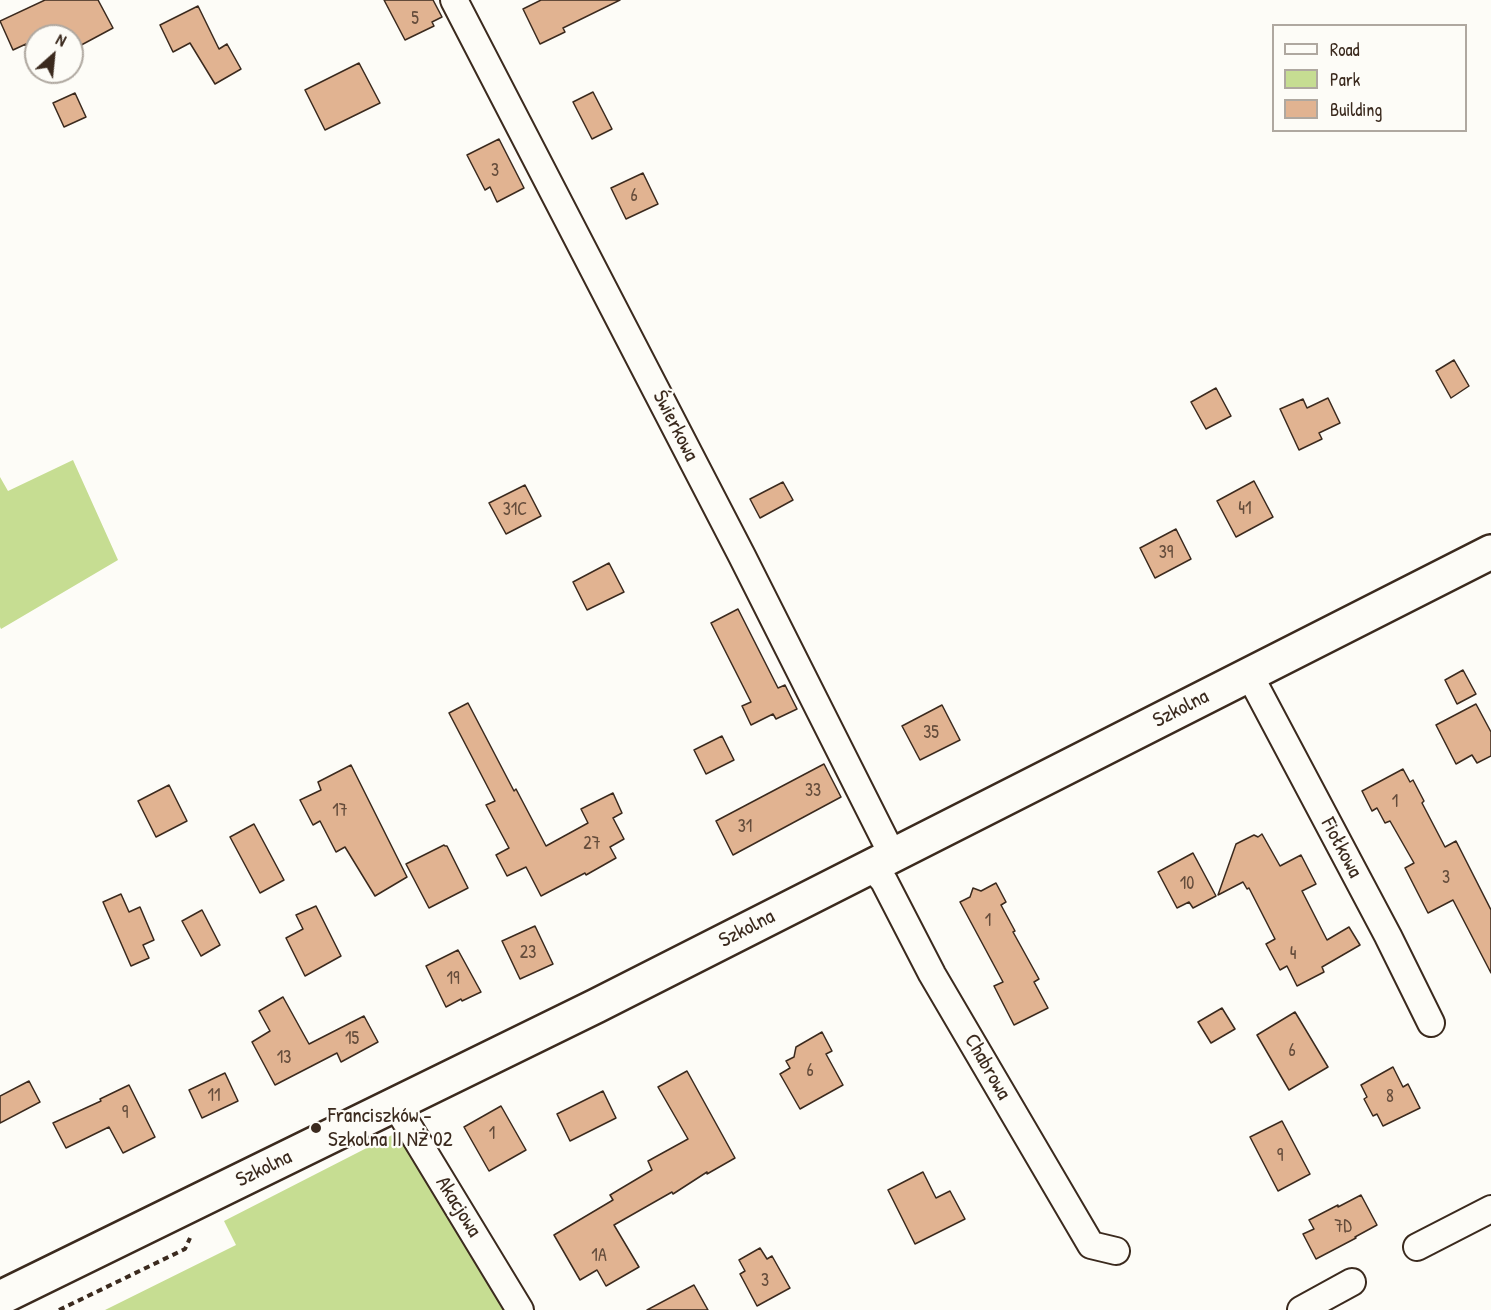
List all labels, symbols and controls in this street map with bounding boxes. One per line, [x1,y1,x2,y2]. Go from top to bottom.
house number: 5 [411,8,419,30]
north arrow [24,24,84,84]
legend [1272,24,1467,132]
text: N [52,28,70,51]
text: Road [1330,37,1360,62]
text: Park [1330,67,1360,92]
text: Building [1330,97,1382,122]
house number: 3 [491,160,499,182]
house number: 6 [630,185,638,207]
street label: Świerkowa [647,387,703,465]
house number: 41 [1238,498,1252,520]
house number: 31C [503,499,527,521]
house number: 39 [1159,542,1173,564]
street label: Szkolna [1149,684,1213,734]
house number: 35 [923,722,939,744]
house number: 33 [805,780,821,802]
house number: 1 [1392,791,1398,813]
house number: 17 [332,800,348,822]
street label: Fiołkowa [1315,814,1367,882]
house number: 31 [738,816,752,838]
house number: 27 [583,833,601,855]
house number: 3 [1442,867,1450,889]
house number: 10 [1180,873,1194,895]
street label: Szkolna [715,904,779,954]
house number: 1 [985,910,991,932]
house number: 23 [520,942,536,964]
house number: 4 [1290,943,1296,965]
house number: 19 [446,968,460,990]
house number: 15 [345,1028,359,1050]
street label: Chabrowa [958,1030,1016,1104]
house number: 6 [1288,1040,1296,1062]
house number: 13 [277,1047,291,1069]
house number: 6 [806,1060,814,1082]
house number: 11 [207,1085,221,1107]
house number: 8 [1386,1086,1394,1108]
house number: 9 [122,1102,128,1124]
place label: Franciszków - Szkolna II NŻ 02 [328,1103,453,1153]
marker: Franciszków - Szkolna II NŻ 02 [309,1121,323,1135]
house number: 1 [489,1123,495,1145]
street label: Szkolna [232,1145,296,1193]
house number: 9 [1277,1145,1283,1167]
street label: Akacjowa [430,1172,486,1242]
house number: 7D [1334,1216,1352,1238]
house number: 1A [591,1245,607,1267]
house number: 3 [761,1270,769,1292]

